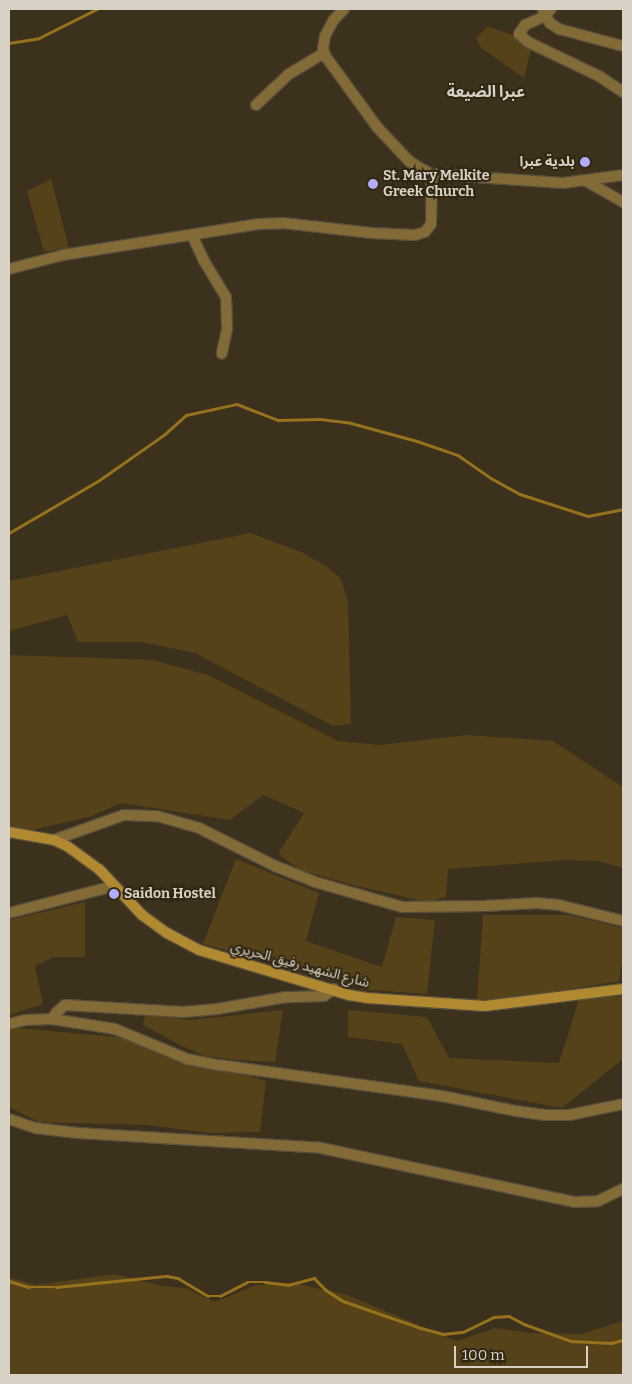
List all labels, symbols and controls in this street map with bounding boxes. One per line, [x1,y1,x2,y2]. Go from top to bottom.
district label: عبرا الضيعة [447,82,525,102]
place label: بلدية عبرا [519,154,575,170]
marker: بلدية عبرا [579,156,591,168]
place label: St. Mary Melkite Greek Church [383,168,489,200]
marker: St. Mary Melkite Greek Church [367,178,379,190]
place label: Saidon Hostel [124,886,216,902]
marker: Saidon Hostel [108,888,120,900]
street label: شارع الشهيد رفيق الحريري [229,938,371,992]
scale bar [457,1336,591,1368]
text: 100 m [462,1346,505,1364]

